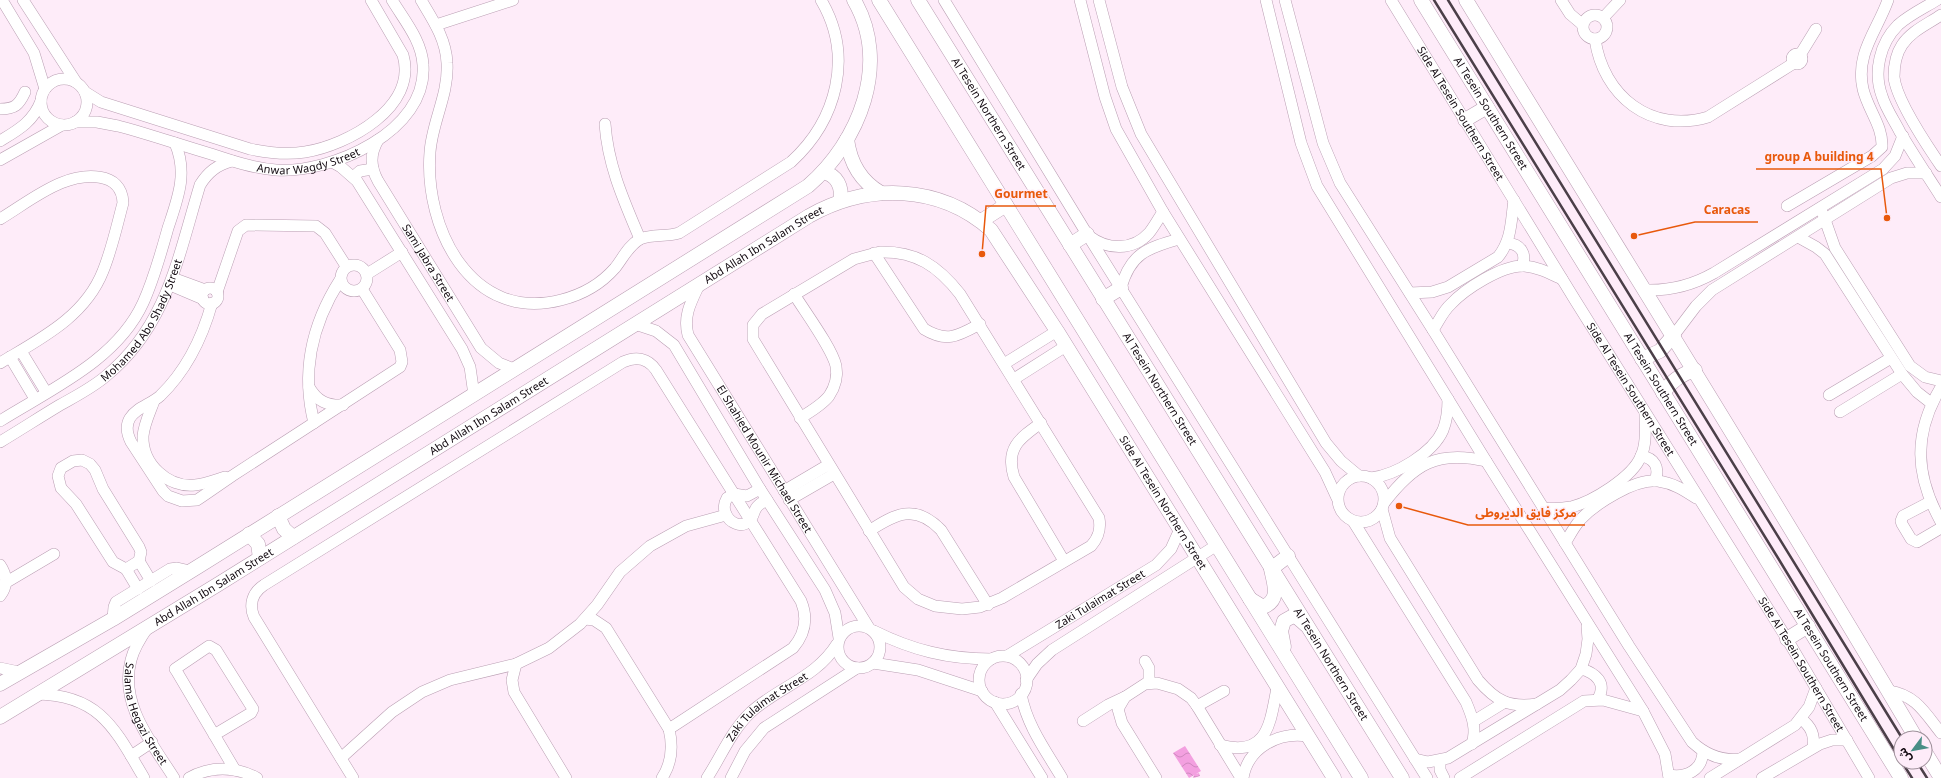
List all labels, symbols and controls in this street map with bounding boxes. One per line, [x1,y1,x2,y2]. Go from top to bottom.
street label: Side Al Tesein Southern Street [1414,44,1506,182]
street label: Al Tesein Northern Street [949,54,1030,173]
street label: Al Tesein Southern Street [1451,55,1531,171]
street label: Anwar Wagdy Street [256,144,362,177]
callout: group A building 4 [1756,145,1881,169]
text: group A building 4 [1764,148,1874,165]
callout: Gourmet [986,182,1056,206]
text: Gourmet [994,185,1048,202]
callout: Caracas [1695,198,1758,222]
text: Caracas [1704,201,1750,218]
street label: Abd Allah Ibn Salam Street [701,202,825,287]
street label: Sami Jabra Street [399,221,458,304]
street label: Mohamed Abo Shady Street [97,257,185,385]
street label: Side Al Tesein Southern Street [1584,320,1676,458]
street label: Al Tesein Northern Street [1120,329,1201,448]
street label: Al Tesein Southern Street [1621,331,1701,447]
street label: Abd Allah Ibn Salam Street [426,373,551,458]
street label: El Shahied Mounir Michael Street [714,382,816,535]
street label: Side Al Tesein Northern Street [1117,432,1211,572]
callout: مركز فايق الديروطى [1468,501,1585,525]
text: مركز فايق الديروطى [1475,504,1577,521]
street label: Abd Allah Ibn Salam Street [151,544,276,629]
street label: Zaki Tulaimat Street [1052,566,1147,632]
street label: Side Al Tesein Southern Street [1756,594,1846,734]
street label: Al Tesein Northern Street [1291,605,1372,723]
street label: Al Tesein Southern Street [1792,605,1870,723]
street label: Salama Hegazi Street [121,662,171,768]
street label: Zaki Tulaimat Street [722,668,810,744]
north arrow [1893,730,1933,770]
text: ش [1894,745,1914,766]

